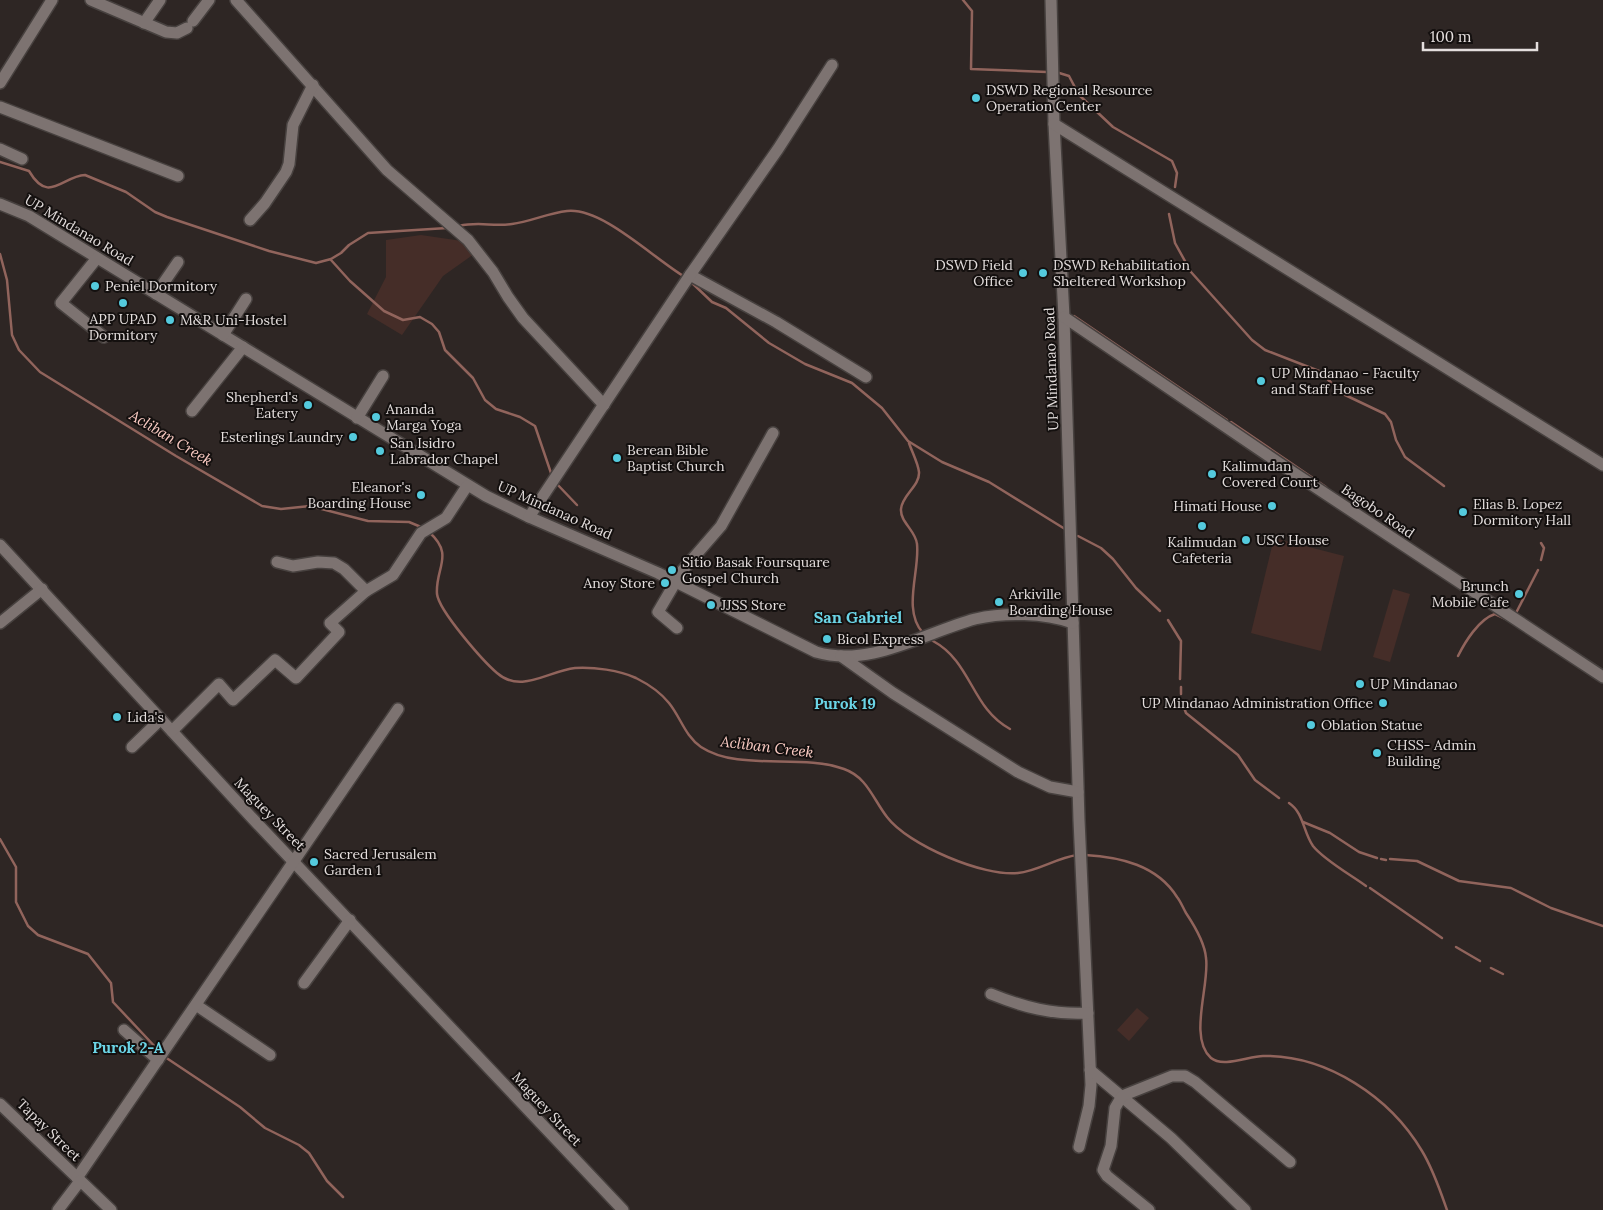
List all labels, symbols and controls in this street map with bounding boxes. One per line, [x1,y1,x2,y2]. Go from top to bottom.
scale bar [1423,20,1537,52]
text: 100 m [1430,27,1471,46]
place label: DSWD Regional Resource Operation Center [986,81,1153,115]
marker: DSWD Regional Resource Operation Center [970,92,982,104]
street label: UP Mindanao Road [21,190,137,270]
place label: DSWD Field Office [935,256,1013,290]
place label: DSWD Rehabilitation Sheltered Workshop [1053,256,1190,290]
marker: DSWD Field Office [1017,267,1029,279]
marker: DSWD Rehabilitation Sheltered Workshop [1037,267,1049,279]
place label: Peniel Dormitory [105,277,218,295]
marker: Peniel Dormitory [89,280,101,292]
marker: APP UPAD Dormitory [117,297,129,309]
street label: UP Mindanao Road [1040,307,1062,431]
place label: APP UPAD Dormitory [88,310,158,344]
place label: M&R Uni-Hostel [180,311,287,329]
marker: M&R Uni-Hostel [164,314,176,326]
place label: UP Mindanao - Faculty and Staff House [1271,364,1420,398]
marker: UP Mindanao - Faculty and Staff House [1255,375,1267,387]
place label: Shepherd's Eatery [226,388,299,422]
marker: Shepherd's Eatery [302,399,314,411]
place label: Ananda Marga Yoga [385,400,462,434]
water label: Acliban Creek [125,405,216,470]
marker: Ananda Marga Yoga [370,411,382,423]
place label: Esterlings Laundry [220,428,344,446]
marker: Esterlings Laundry [347,431,359,443]
place label: San Isidro Labrador Chapel [390,434,499,468]
place label: Berean Bible Baptist Church [627,441,725,475]
marker: San Isidro Labrador Chapel [374,445,386,457]
marker: Berean Bible Baptist Church [611,452,623,464]
place label: Kalimudan Covered Court [1222,457,1319,491]
marker: Kalimudan Covered Court [1206,468,1218,480]
street label: UP Mindanao Road [495,477,615,543]
place label: Eleanor's Boarding House [307,478,411,512]
street label: Bagobo Road [1338,480,1418,542]
marker: Eleanor's Boarding House [415,489,427,501]
place label: Elias B. Lopez Dormitory Hall [1473,495,1571,529]
place label: Himati House [1173,497,1262,515]
marker: Himati House [1266,500,1278,512]
marker: Elias B. Lopez Dormitory Hall [1457,506,1469,518]
marker: Kalimudan Cafeteria [1196,520,1208,532]
place label: USC House [1256,531,1330,549]
place label: Kalimudan Cafeteria [1167,533,1237,567]
marker: USC House [1240,534,1252,546]
place label: Sitio Basak Foursquare Gospel Church [682,553,830,587]
marker: Sitio Basak Foursquare Gospel Church [666,564,678,576]
place label: Anoy Store [583,574,655,592]
marker: Anoy Store [659,577,671,589]
place label: Brunch Mobile Cafe [1432,577,1509,611]
place label: Arkiville Boarding House [1008,585,1113,619]
marker: Brunch Mobile Cafe [1513,588,1525,600]
place label: JJSS Store [720,596,786,614]
marker: Arkiville Boarding House [993,596,1005,608]
marker: JJSS Store [705,599,717,611]
district label: San Gabriel [814,607,902,627]
place label: Bicol Express [837,630,924,648]
marker: Bicol Express [821,633,833,645]
place label: UP Mindanao [1370,675,1458,693]
marker: UP Mindanao [1354,678,1366,690]
district label: Purok 19 [814,694,876,713]
place label: UP Mindanao Administration Office [1141,694,1373,712]
marker: UP Mindanao Administration Office [1377,697,1389,709]
place label: Lida's [127,708,164,726]
marker: Lida's [111,711,123,723]
place label: Oblation Statue [1321,716,1423,734]
marker: Oblation Statue [1305,719,1317,731]
water label: Acliban Creek [718,731,815,762]
place label: CHSS- Admin Building [1387,736,1477,770]
marker: CHSS- Admin Building [1371,747,1383,759]
street label: Maguey Street [231,774,310,855]
place label: Sacred Jerusalem Garden 1 [324,845,437,879]
marker: Sacred Jerusalem Garden 1 [308,856,320,868]
district label: Purok 2-A [92,1038,164,1057]
street label: Maguey Street [508,1068,586,1150]
street label: Tapay Street [13,1095,85,1165]

